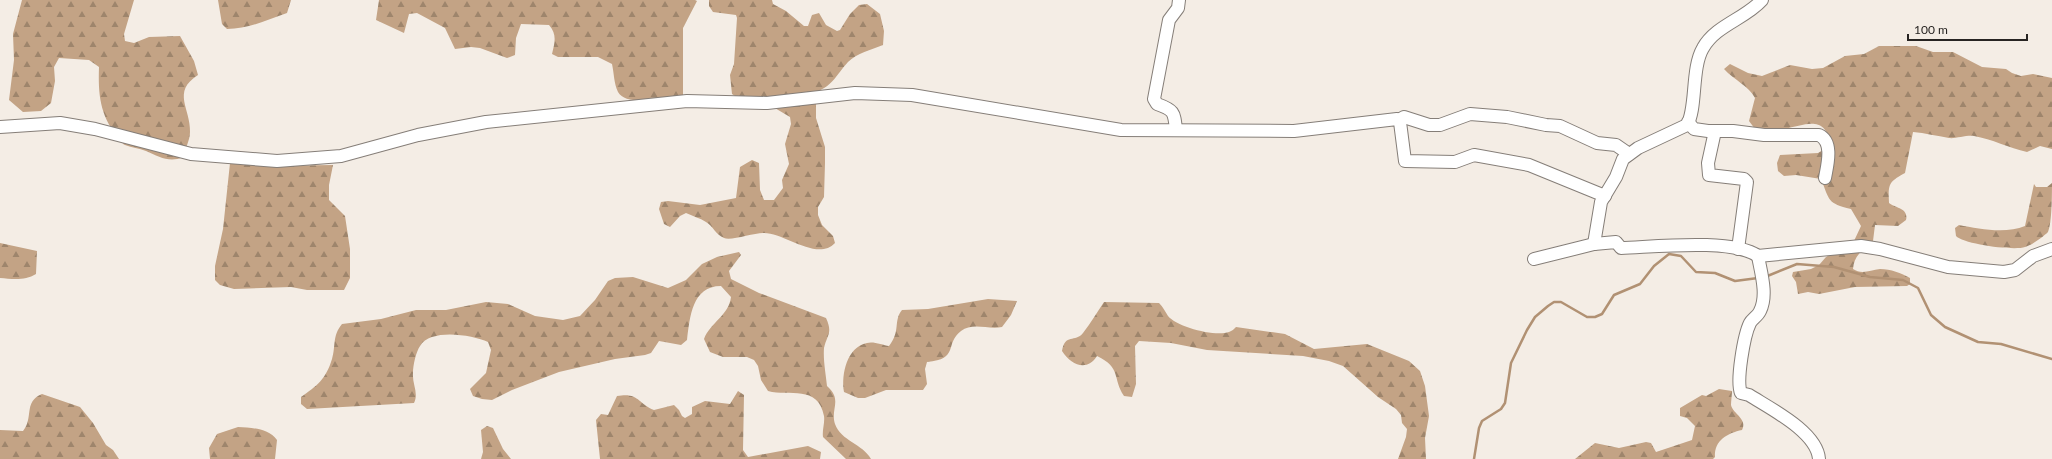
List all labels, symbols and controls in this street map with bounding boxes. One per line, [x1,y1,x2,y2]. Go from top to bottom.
scale bar [1908,16,2027,42]
text: 100 m [1914,22,1948,37]

